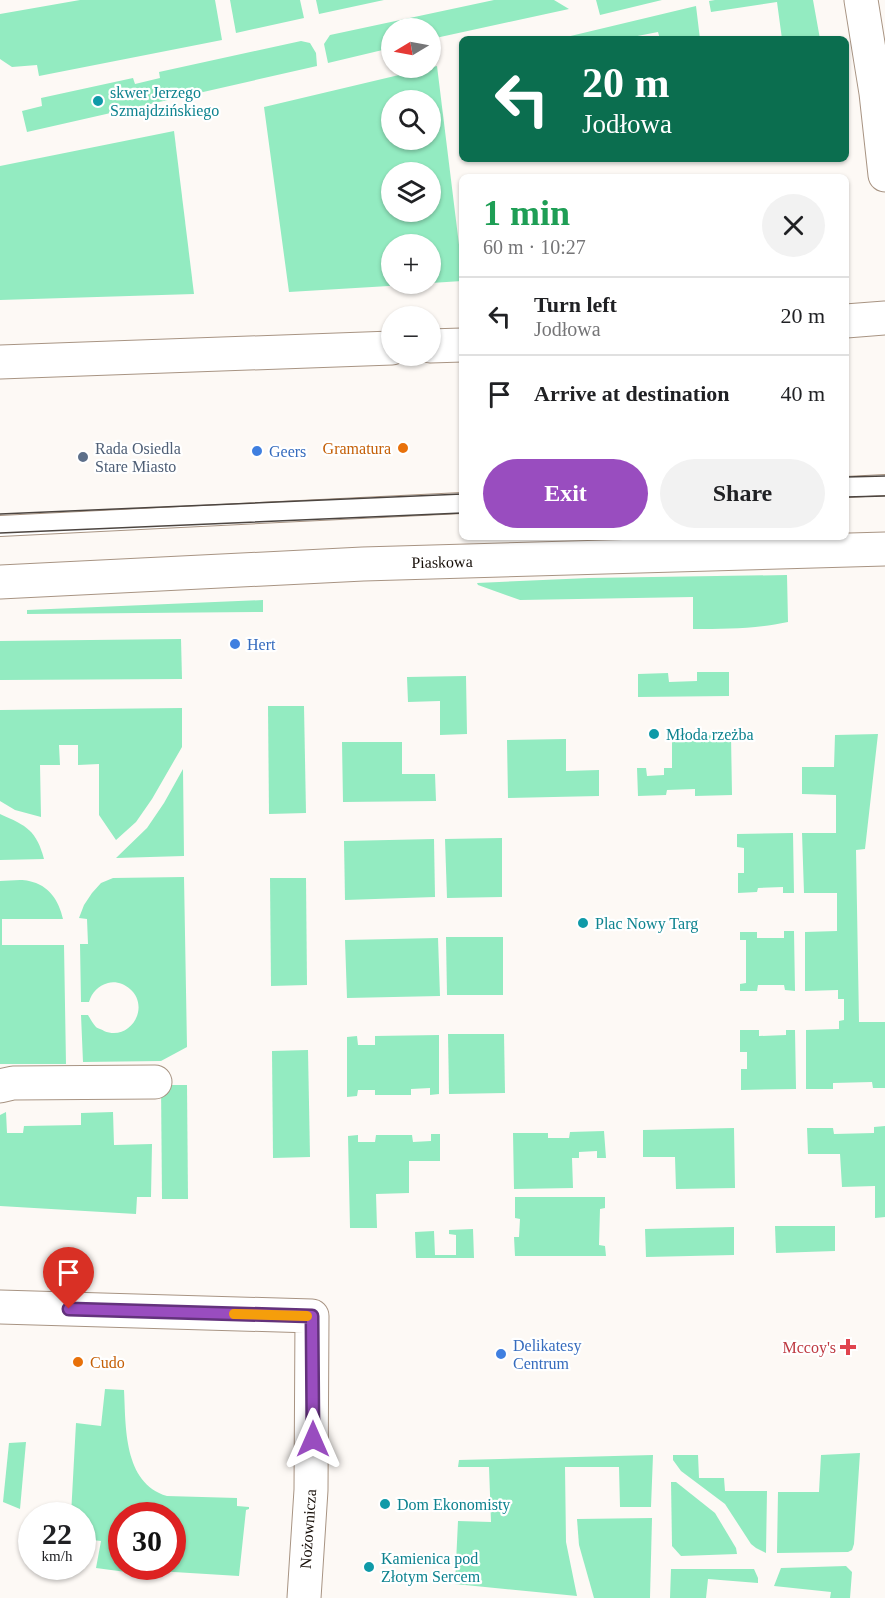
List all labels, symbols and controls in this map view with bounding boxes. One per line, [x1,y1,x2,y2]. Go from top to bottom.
north arrow [381,18,441,78]
map controls [381,18,441,366]
icon: left [483,60,561,138]
text: 20 m [582,60,670,106]
place label: skwer Jerzego Szmajdzińskiego [110,84,219,120]
button: search [381,90,441,150]
marker: skwer Jerzego Szmajdzińskiego [91,94,105,108]
text: Jodłowa [582,109,672,139]
button: layers [381,162,441,222]
text: 1 min [483,193,570,233]
button: close [762,194,825,257]
button: + [381,234,441,294]
text: 60 m · 10:27 [483,236,586,258]
text: Turn left [534,292,617,317]
icon: left [483,300,516,333]
text: 20 m [780,303,825,328]
button: − [381,306,441,366]
text: Jodłowa [534,318,601,340]
icon: arrive [483,378,516,411]
text: Arrive at destination [534,381,730,406]
text: 40 m [780,381,825,406]
place label: Rada Osiedla Stare Miasto [95,440,181,475]
place label: Gramatura [323,440,391,457]
marker: Gramatura [396,441,410,455]
place label: Geers [269,443,306,460]
marker: Geers [250,444,264,458]
marker: Rada Osiedla Stare Miasto [76,450,90,464]
button: Exit [483,459,648,528]
button: Share [660,459,825,528]
street label: Piaskowa [411,553,473,571]
place label: Hert [247,636,276,653]
marker: Hert [228,637,242,651]
place label: Młoda rzeżba [666,726,754,743]
marker: Młoda rzeżba [647,727,661,741]
place label: Plac Nowy Targ [595,915,698,933]
marker: Plac Nowy Targ [576,916,590,930]
pin [43,1247,94,1309]
icon: arrive [52,1256,85,1289]
place label: Delikatesy Centrum [513,1337,581,1372]
place label: Mccoy's [782,1339,836,1357]
marker: Mccoy's [841,1340,855,1354]
marker: Delikatesy Centrum [494,1347,508,1361]
place label: Cudo [90,1354,125,1371]
marker: Cudo [71,1355,85,1369]
position arrow [281,1407,345,1471]
street label: Nożownicza [297,1489,319,1569]
place label: Dom Ekonomisty [397,1496,510,1514]
marker: Dom Ekonomisty [378,1497,392,1511]
speed limit sign: 30 [108,1502,186,1580]
text: 22 [42,1517,72,1550]
text: km/h [42,1548,72,1564]
place label: Kamienica pod Złotym Sercem [381,1550,481,1586]
marker: Kamienica pod Złotym Sercem [362,1560,376,1574]

